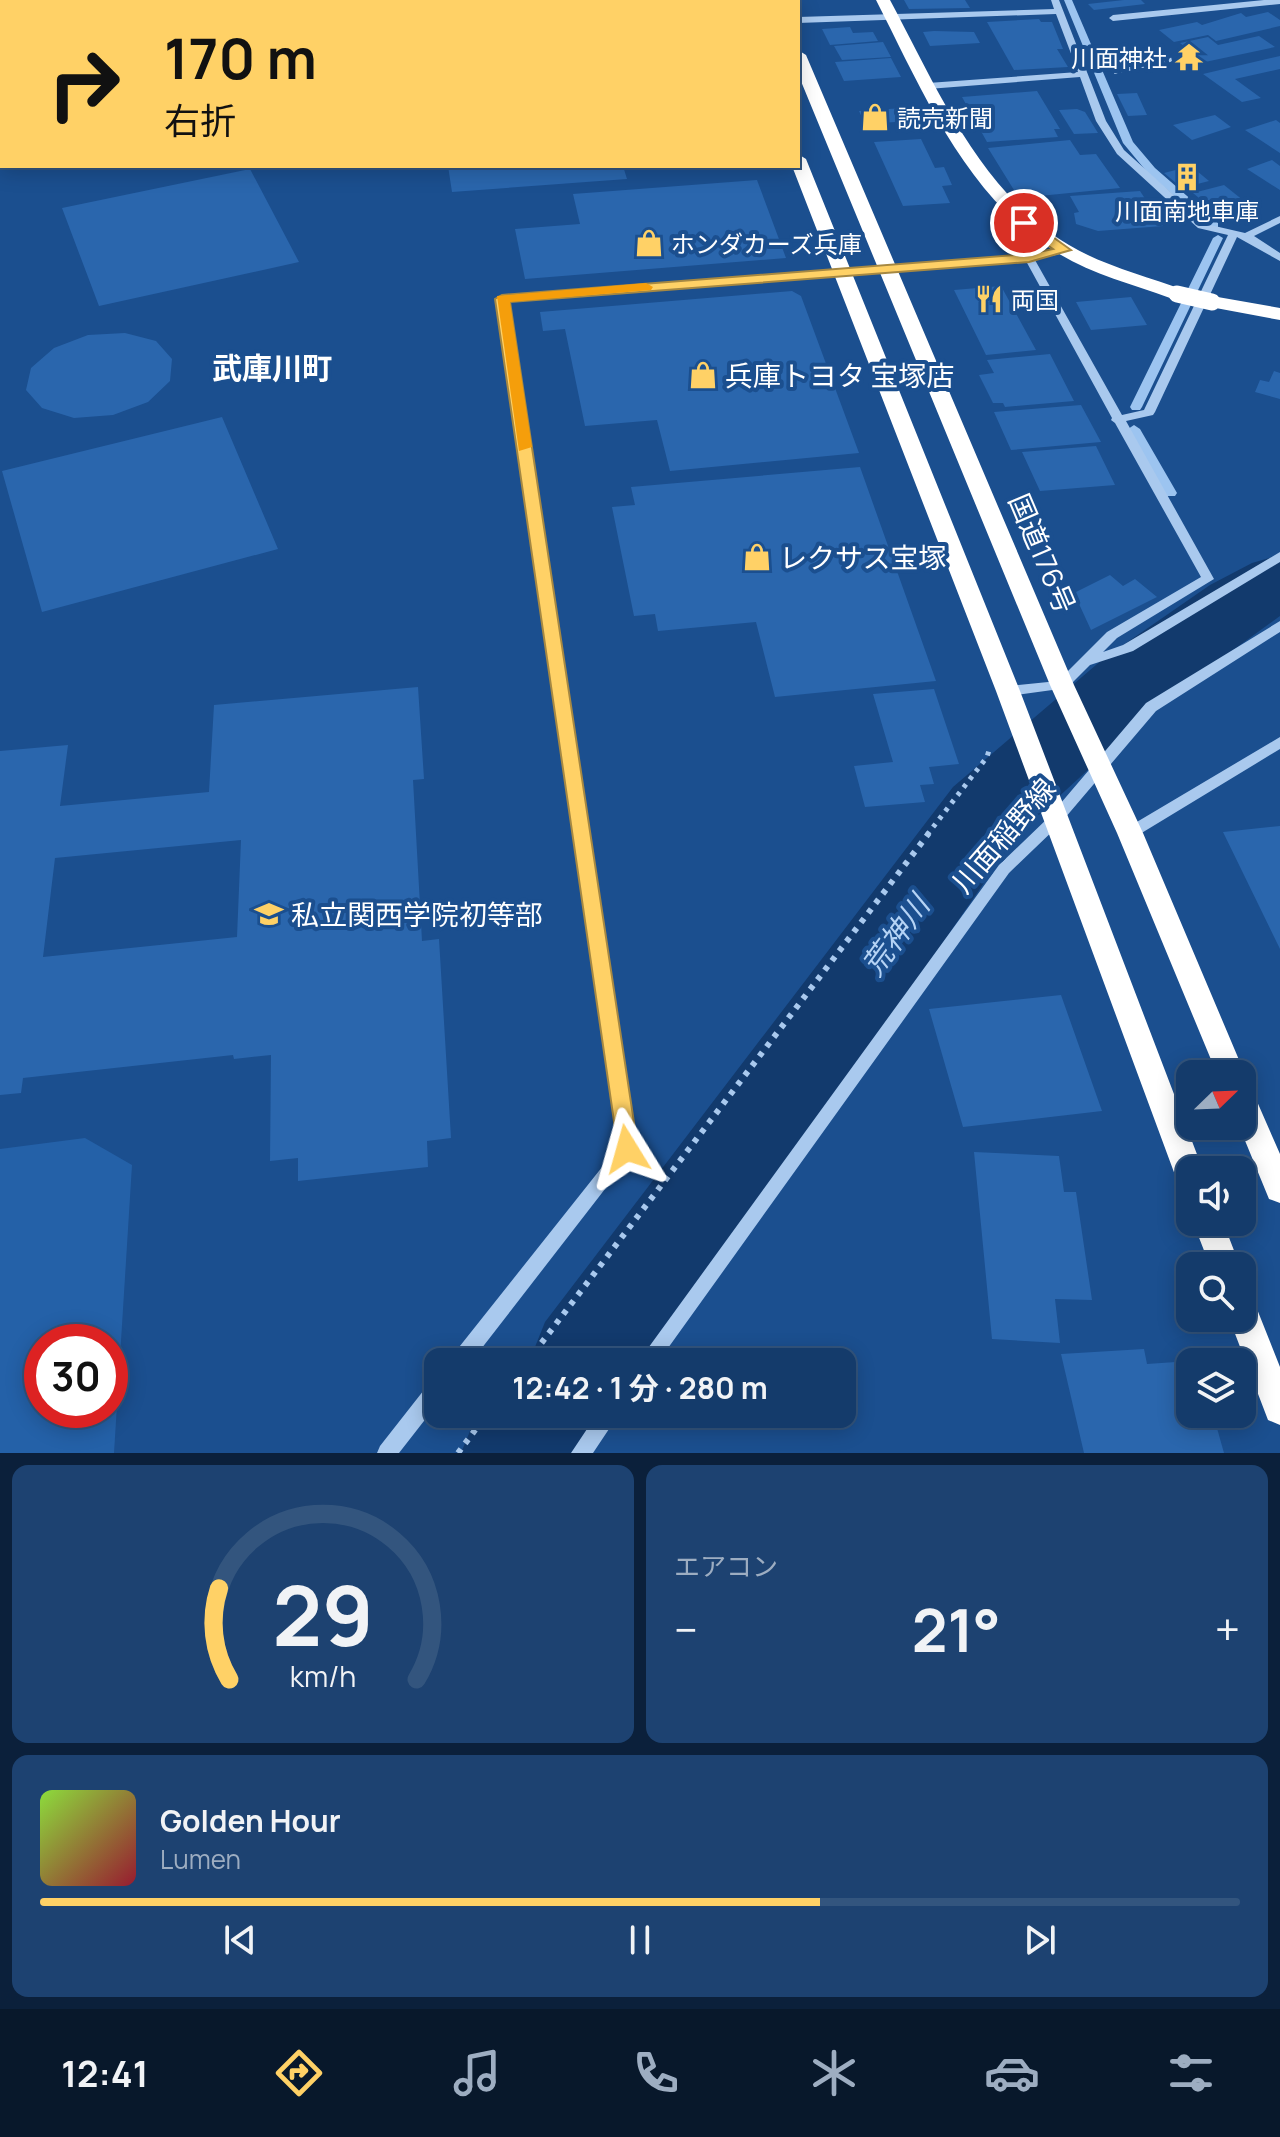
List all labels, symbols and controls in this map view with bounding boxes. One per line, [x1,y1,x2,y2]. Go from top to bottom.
text: 170 m [164,19,317,96]
icon: right [32,32,136,136]
place label: 川面神社 [1071,41,1167,74]
temple icon: 川面神社 [1174,42,1204,72]
text: 右折 [164,96,236,145]
place label: 読売新聞 [897,101,993,134]
shop icon: 読売新聞 [860,102,890,132]
building icon: 川面南地車庫 [1172,162,1202,192]
pin [990,189,1058,257]
place label: 川面南地車庫 [1115,194,1259,227]
icon: arrive [1002,201,1046,245]
place label: ホンダカーズ兵庫 [671,227,862,260]
shop icon: ホンダカーズ兵庫 [634,228,664,258]
place label: 両国 [1011,283,1059,316]
restaurant icon: 両国 [974,284,1004,314]
district label: 武庫川町 [212,347,332,388]
place label: 兵庫トヨタ 宝塚店 [725,356,955,394]
shop icon: 兵庫トヨタ 宝塚店 [688,360,718,390]
street label: 国道176号 [1001,487,1085,619]
place label: レクサス宝塚 [779,538,946,576]
shop icon: レクサス宝塚 [742,542,772,572]
street label: 川面稲野線 [943,770,1063,900]
water label: 荒神川 [852,884,940,983]
place label: 私立関西学院初等部 [291,895,543,933]
school or university icon: 私立関西学院初等部 [254,899,284,929]
north arrow [1176,1060,1256,1140]
map controls [1176,1060,1256,1428]
position arrow [585,1107,669,1191]
button: sound [1176,1156,1256,1236]
button: search [1176,1252,1256,1332]
speed limit sign: 30 [24,1324,128,1428]
button: layers [1176,1348,1256,1428]
text: 12:42 · 1 分 · 280 m [512,1367,768,1408]
text: エアコン [674,1548,778,1584]
text: 29 [272,1557,374,1671]
text: 21° [912,1588,1001,1670]
text: − [674,1599,698,1659]
text: + [1215,1599,1240,1659]
text: km/h [290,1657,356,1696]
text: Golden Hour [160,1800,341,1841]
text: Lumen [160,1841,241,1877]
icon: previous [218,1918,262,1962]
icon: pause [618,1918,662,1962]
icon: next [1018,1918,1062,1962]
icon: directions [271,2045,327,2101]
icon: music [449,2045,505,2101]
icon: phone [628,2045,684,2101]
icon: climate [806,2045,862,2101]
icon: car [984,2045,1040,2101]
icon: filters [1163,2045,1219,2101]
text: 12:41 [61,2049,148,2098]

